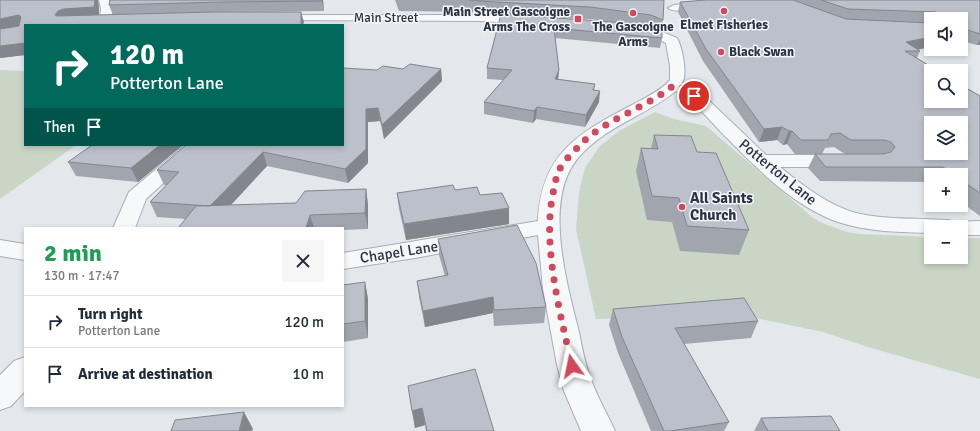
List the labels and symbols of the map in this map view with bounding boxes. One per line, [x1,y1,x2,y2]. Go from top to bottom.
place label: Main Street Gascoigne Arms The Cross [443,4,571,35]
marker: Elmet Fisheries [719,6,729,16]
marker: The Gascoigne Arms [628,8,638,18]
street label: Main Street [354,10,419,26]
marker: Main Street Gascoigne Arms The Cross [573,14,583,24]
place label: Elmet Fisheries [680,17,768,33]
place label: The Gascoigne Arms [592,19,674,50]
place label: Black Swan [729,44,794,60]
marker: Black Swan [716,47,726,57]
pin [677,79,711,113]
street label: Potterton Lane [735,135,821,209]
place label: All Saints Church [690,189,753,224]
marker: All Saints Church [677,202,687,212]
street label: Chapel Lane [359,237,439,267]
position arrow [551,345,593,387]

